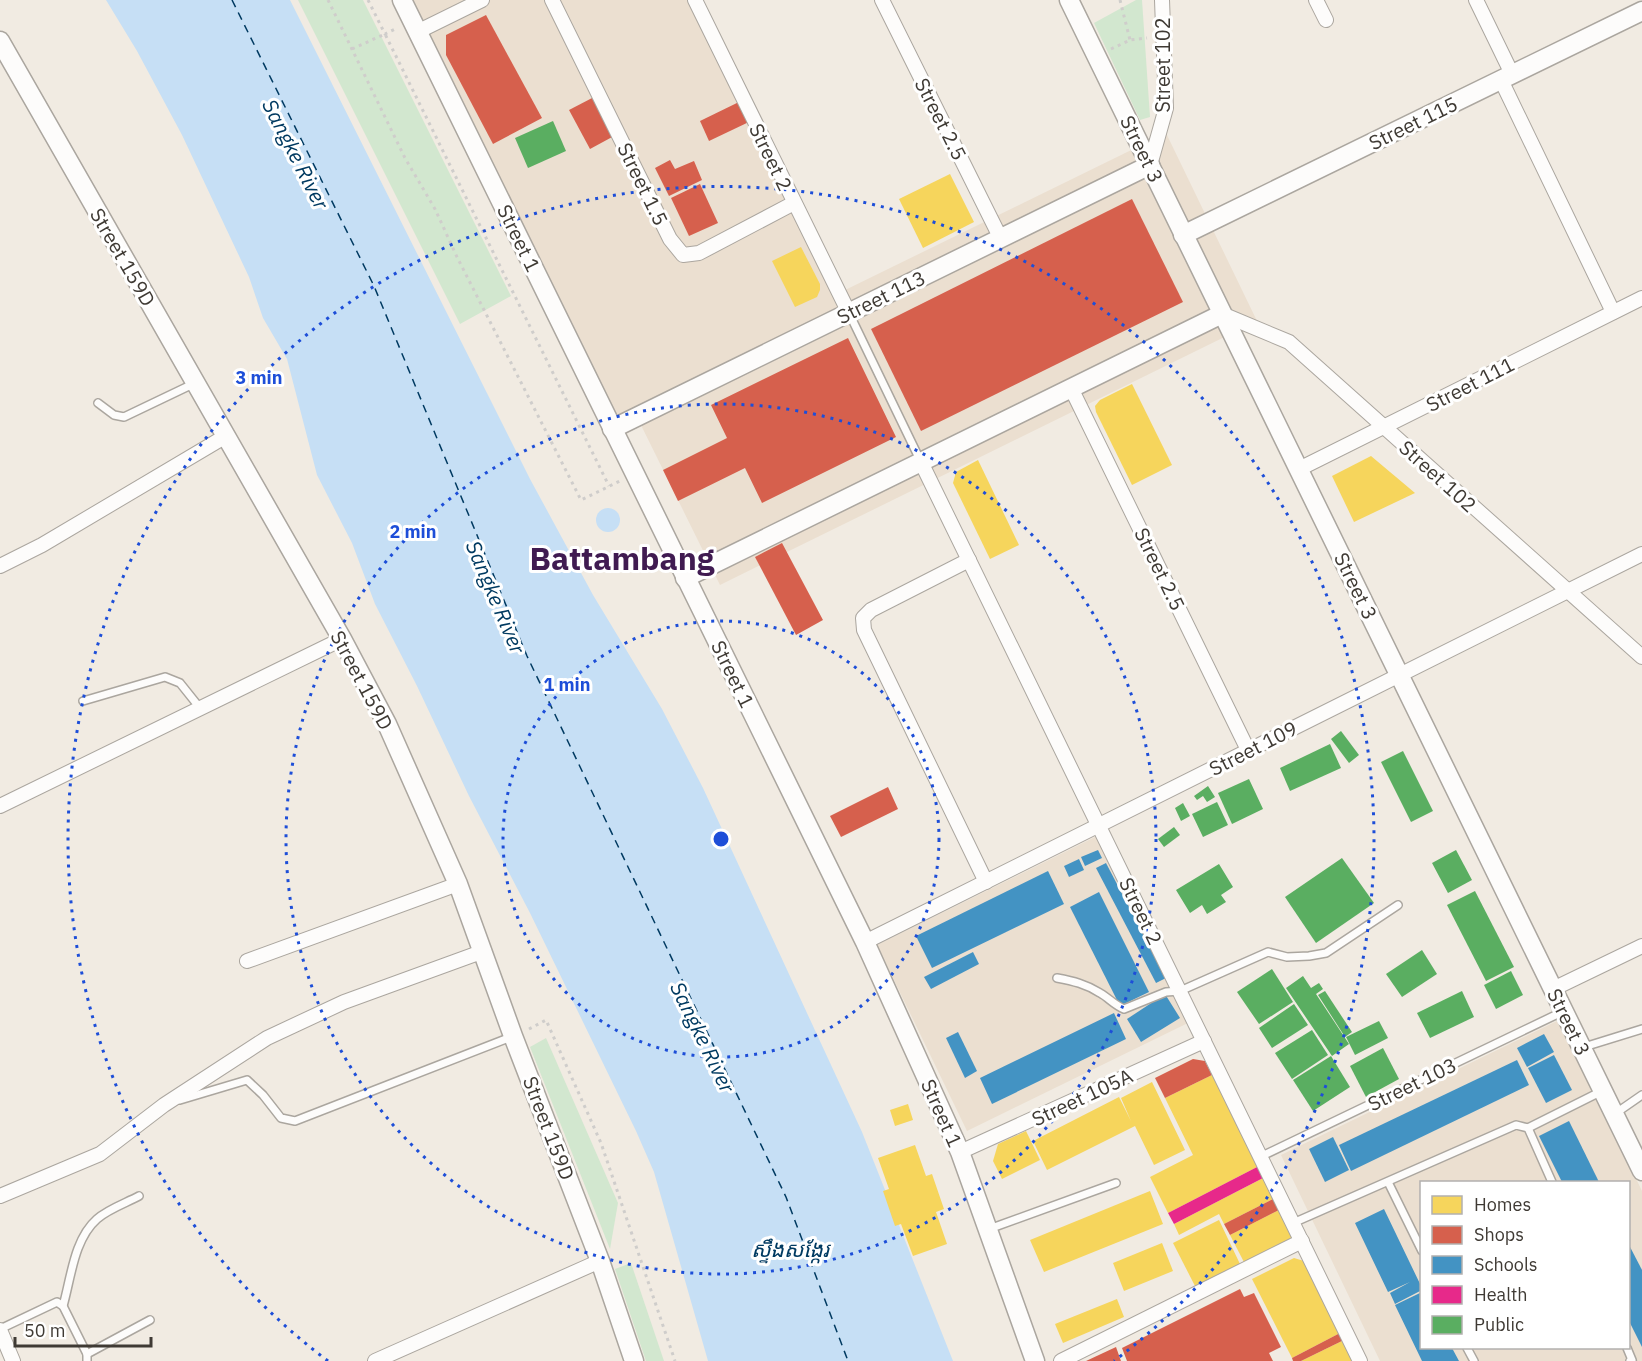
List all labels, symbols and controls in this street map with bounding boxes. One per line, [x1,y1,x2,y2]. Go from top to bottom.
street label: Street 102 [1149,17,1176,113]
street label: Street 2.5 [909,73,973,165]
street label: Street 115 [1364,90,1462,156]
water label: Sangke River [256,94,336,215]
street label: Street 3 [1114,111,1170,187]
street label: Street 2 [743,119,799,195]
street label: Street 1.5 [611,138,675,230]
street label: Street 1 [491,200,547,276]
street label: Street 159D [84,203,162,311]
street label: Street 113 [832,264,930,330]
street label: Street 111 [1421,350,1519,418]
text: 3 min [235,366,283,389]
street label: Street 102 [1393,434,1483,518]
text: 2 min [389,520,437,543]
street label: Street 2.5 [1128,523,1192,615]
water label: Sangke River [460,536,533,659]
district label: Battambang [530,537,715,579]
street label: Street 3 [1328,548,1384,624]
street label: Street 159D [324,626,400,734]
street label: Street 1 [705,636,761,712]
text: 1 min [543,673,591,696]
street label: Street 109 [1204,714,1302,782]
centre of rings [711,829,731,849]
street label: Street 2 [1113,873,1169,949]
water label: Sangke River [664,977,743,1098]
street label: Street 3 [1541,984,1597,1060]
street label: Street 103 [1363,1051,1461,1117]
street label: Street 105A [1027,1062,1137,1132]
street label: Street 159D [517,1072,581,1184]
street label: Street 1 [915,1075,969,1151]
legend [1420,1181,1630,1349]
text: Homes [1474,1193,1531,1216]
text: Shops [1474,1223,1524,1246]
water label: ស្ទឹងសង្កែរ [751,1235,832,1264]
text: Schools [1474,1253,1538,1276]
text: Health [1474,1283,1528,1306]
scale bar [15,1310,152,1348]
text: Public [1474,1313,1524,1336]
text: 50 m [24,1319,66,1342]

